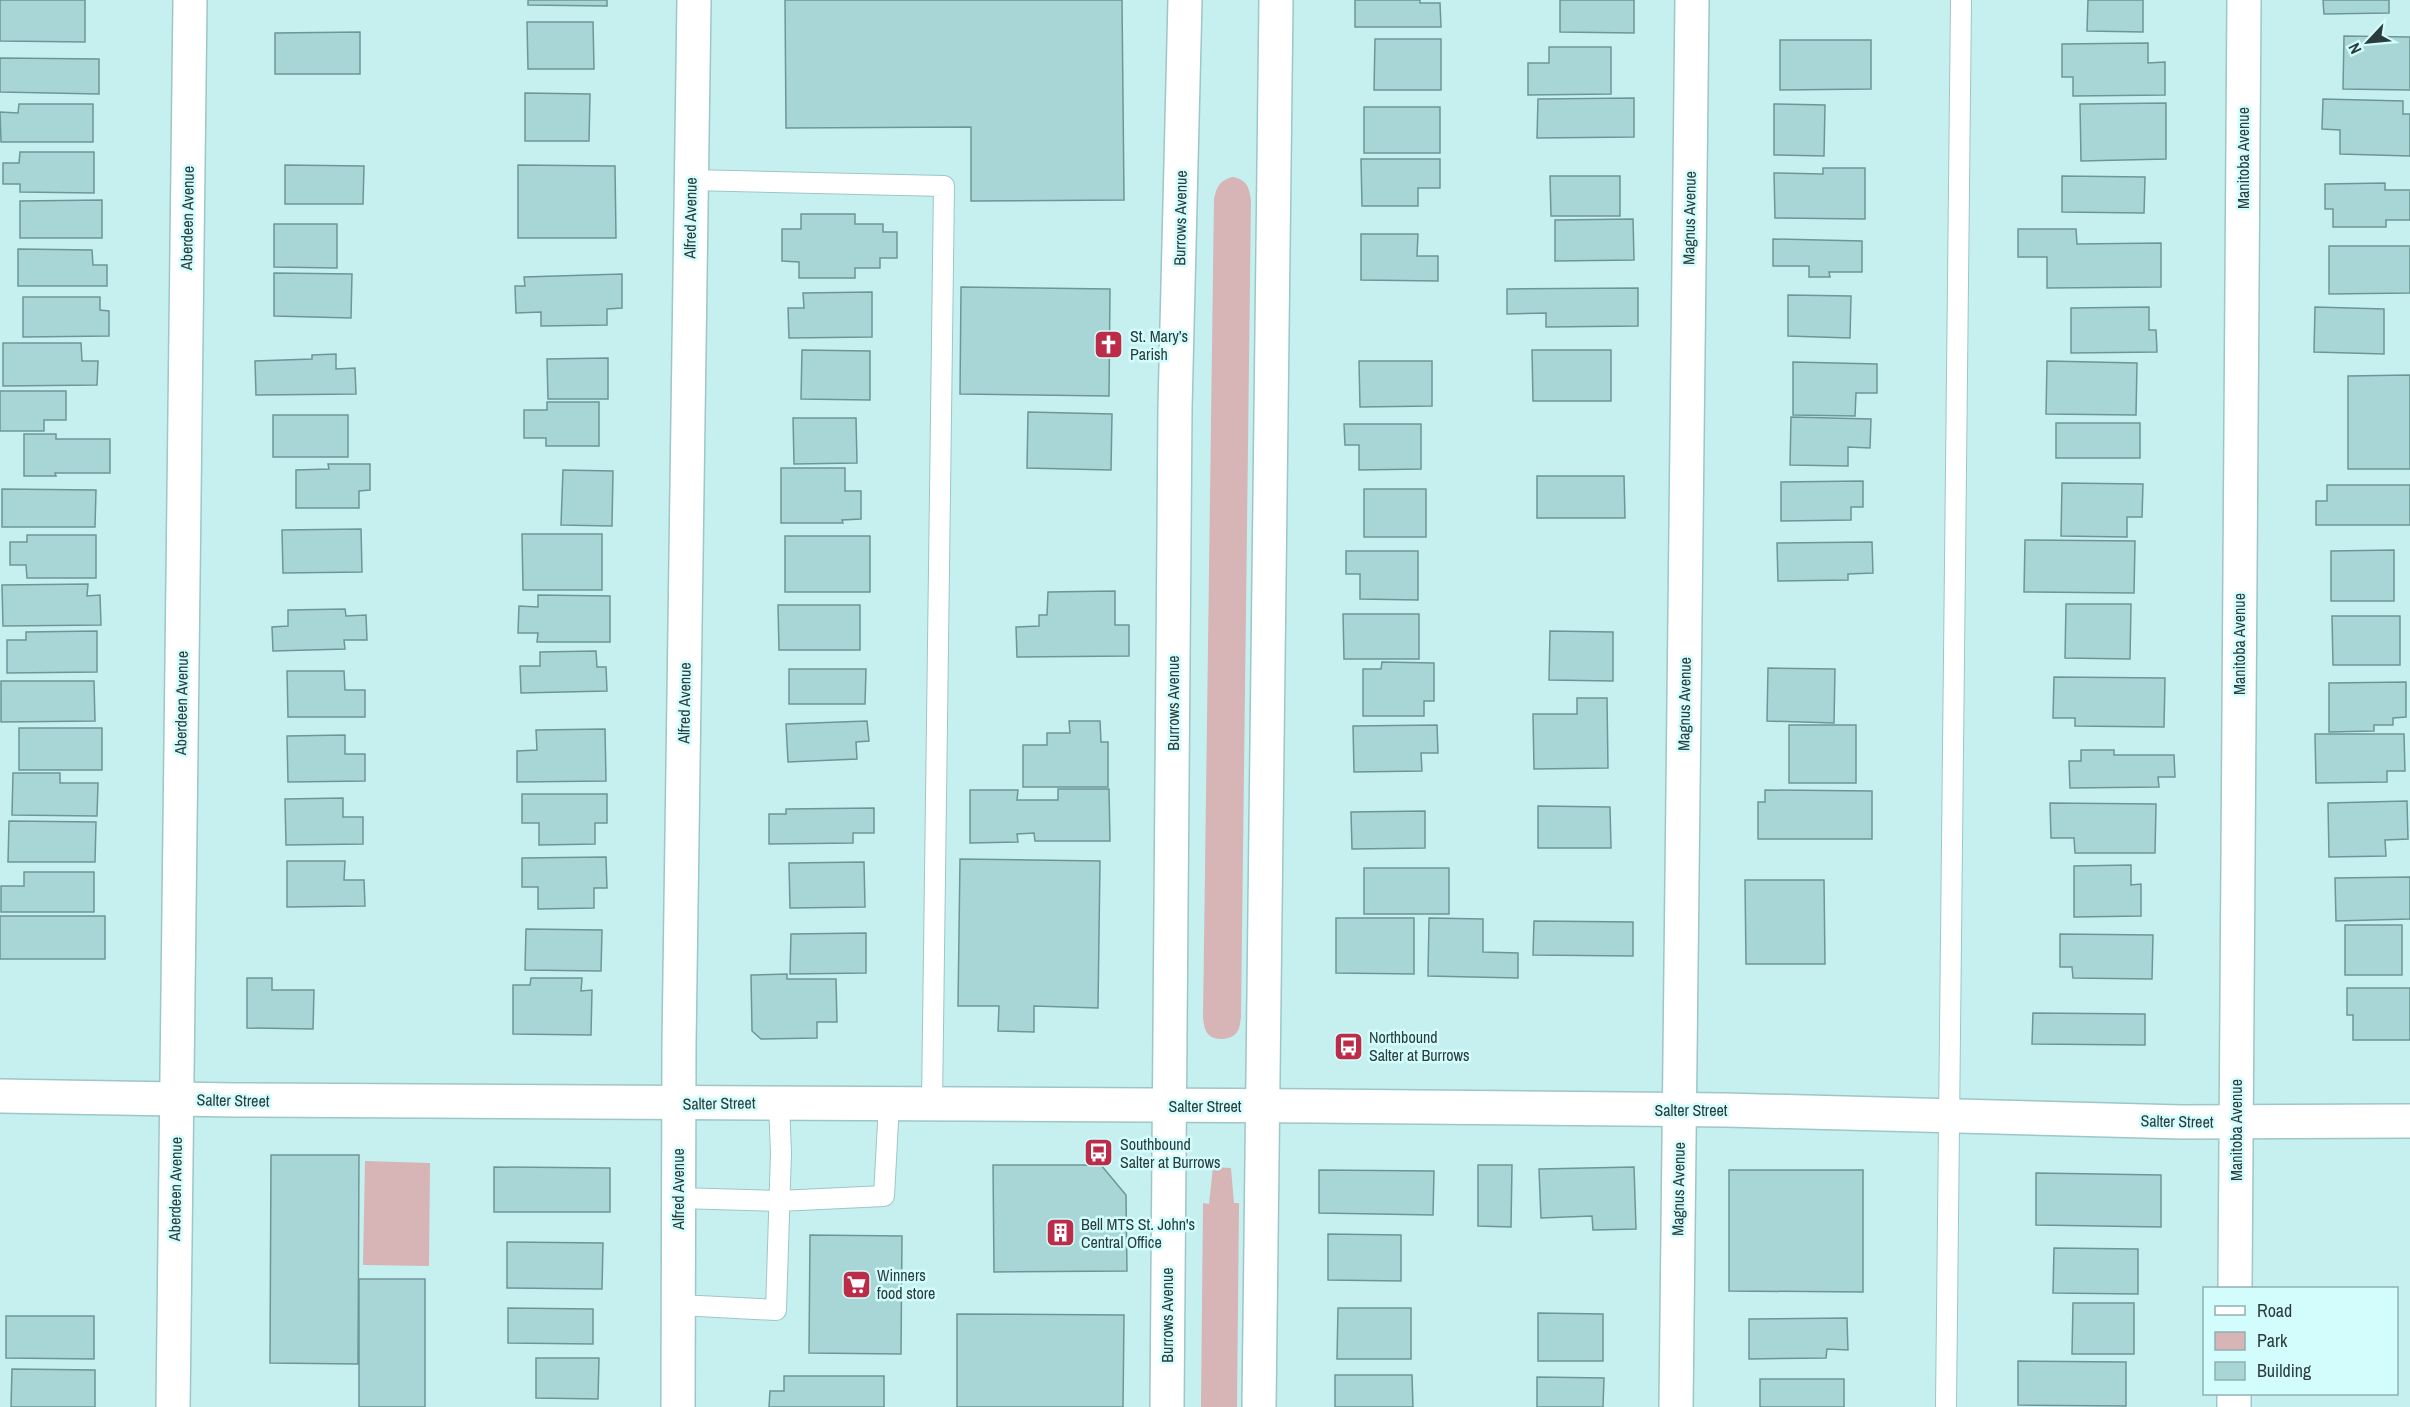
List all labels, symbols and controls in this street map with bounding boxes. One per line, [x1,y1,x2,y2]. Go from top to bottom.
north arrow [2338,12,2398,72]
text: N [2343,39,2366,58]
street label: Manitoba Avenue [2232,107,2254,209]
street label: Aberdeen Avenue [175,166,199,271]
street label: Burrows Avenue [1168,170,1192,266]
street label: Magnus Avenue [1677,171,1701,265]
street label: Alfred Avenue [678,177,702,260]
place label: St. Mary’s Parish [1130,325,1188,365]
church icon: St. Mary’s Parish [1093,329,1125,361]
street label: Manitoba Avenue [2228,593,2250,695]
street label: Aberdeen Avenue [169,651,193,756]
street label: Burrows Avenue [1162,655,1184,751]
street label: Magnus Avenue [1672,657,1696,751]
street label: Alfred Avenue [672,662,696,745]
place label: Northbound Salter at Burrows [1369,1026,1470,1066]
bus stop icon: Northbound Salter at Burrows [1332,1030,1364,1062]
street label: Manitoba Avenue [2225,1079,2247,1181]
street label: Salter Street [196,1088,270,1112]
street label: Salter Street [682,1091,756,1115]
street label: Salter Street [1169,1095,1242,1117]
street label: Salter Street [1655,1099,1728,1121]
street label: Salter Street [2140,1109,2214,1133]
place label: Southbound Salter at Burrows [1120,1133,1221,1173]
street label: Aberdeen Avenue [163,1137,187,1242]
bus stop icon: Southbound Salter at Burrows [1083,1137,1115,1169]
street label: Magnus Avenue [1666,1142,1690,1236]
street label: Alfred Avenue [667,1148,689,1231]
place label: Bell MTS St. John's Central Office [1081,1213,1195,1253]
building icon: Bell MTS St. John's Central Office [1044,1217,1076,1249]
place label: Winners food store [877,1264,935,1304]
street label: Burrows Avenue [1156,1267,1178,1363]
supermarket icon: Winners food store [840,1268,872,1300]
legend [2203,1287,2398,1395]
text: Road [2257,1298,2292,1323]
text: Park [2257,1328,2288,1353]
text: Building [2257,1358,2312,1383]

